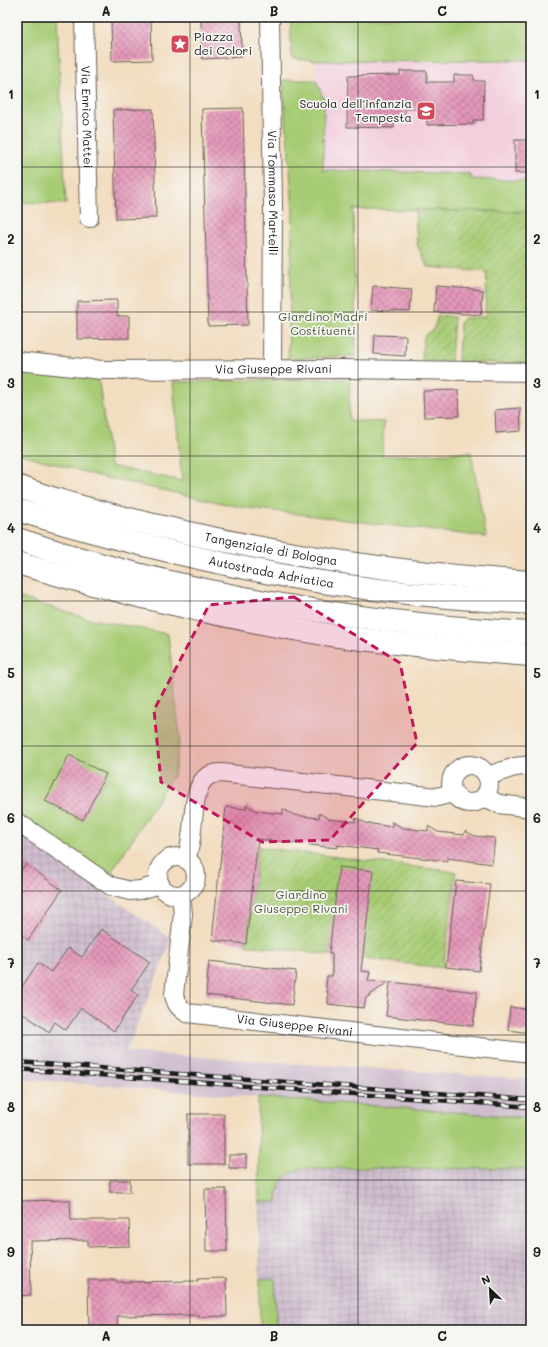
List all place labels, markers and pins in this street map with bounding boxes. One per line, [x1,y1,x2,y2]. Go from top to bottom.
place label: Piazza dei Colori [194,28,252,58]
place icon: Piazza dei Colori [169,33,191,55]
place label: Scuola dell'infanzia Tempesta [300,95,412,125]
school or university icon: Scuola dell'infanzia Tempesta [415,100,437,122]

